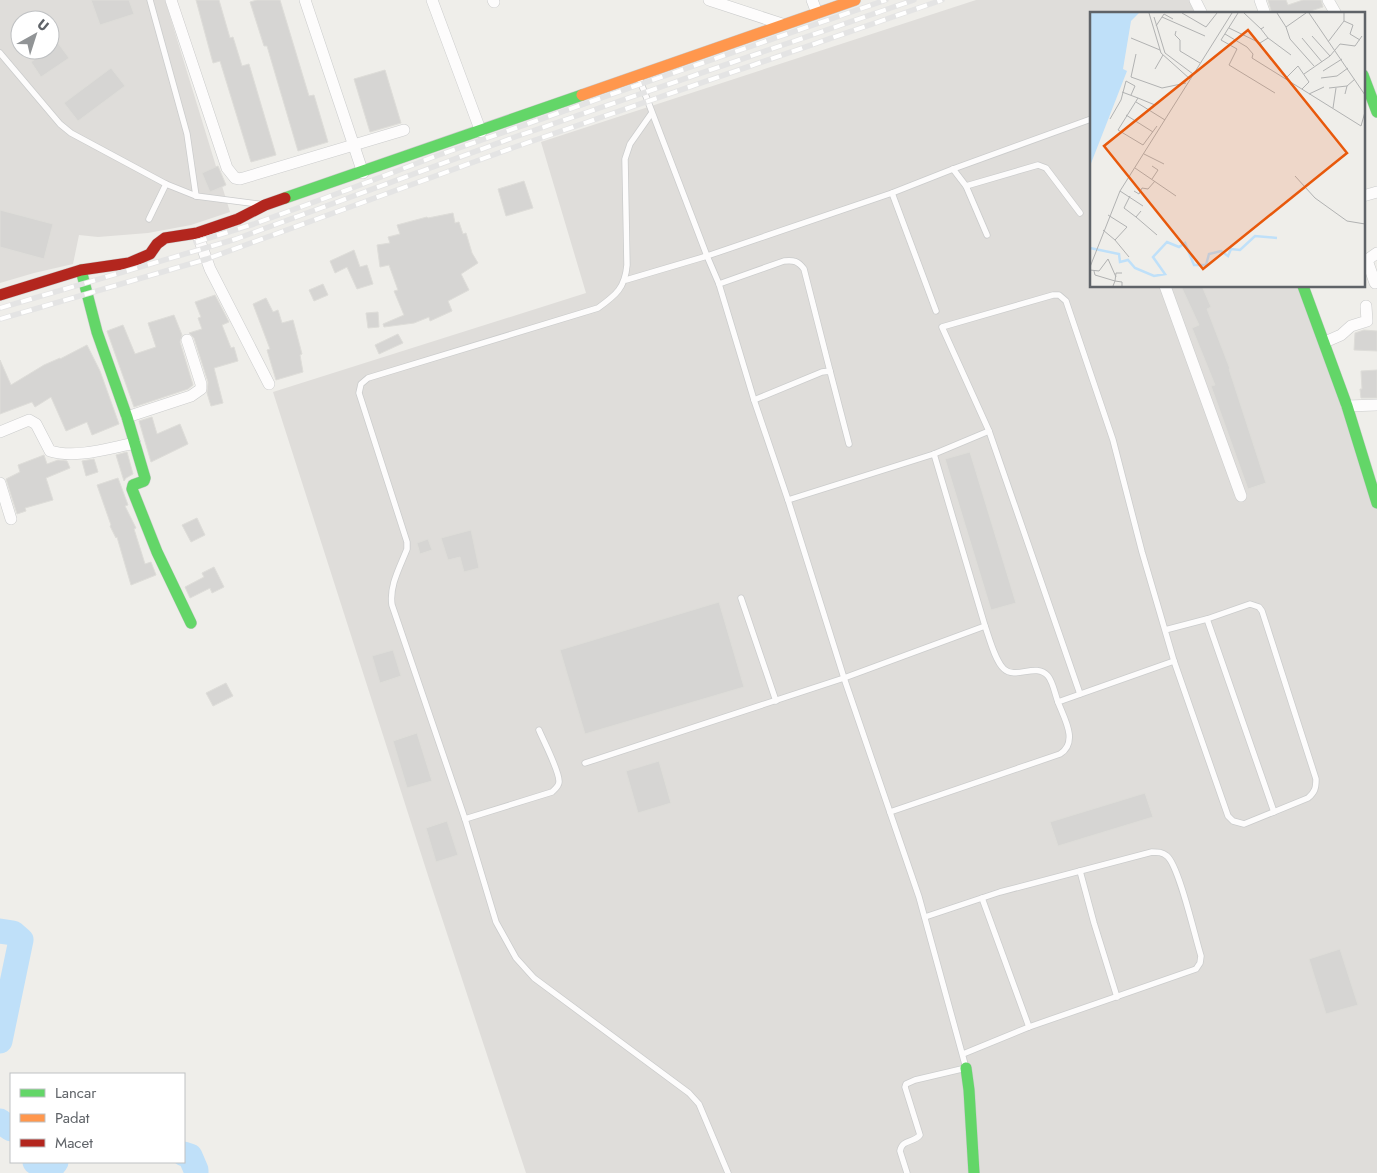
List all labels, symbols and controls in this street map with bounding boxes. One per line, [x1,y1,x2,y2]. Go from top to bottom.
north arrow [10,10,60,60]
inset map [1090,12,1364,288]
text: U [33,14,53,36]
legend [10,1073,185,1163]
text: Lancar [55,1082,97,1104]
text: Padat [55,1107,90,1129]
text: Macet [55,1132,93,1154]

